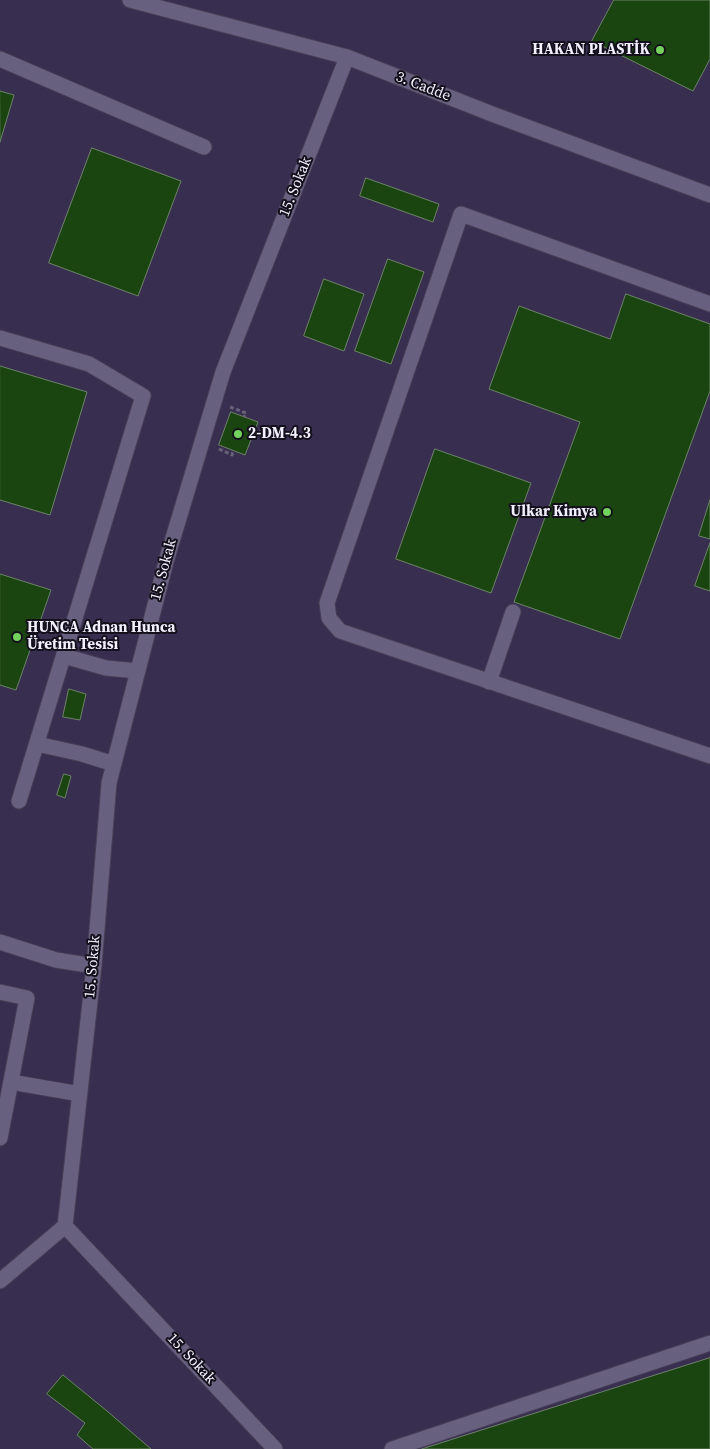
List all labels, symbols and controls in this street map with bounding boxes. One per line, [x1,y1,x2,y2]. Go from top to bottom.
place label: HAKAN PLASTİK [532,41,650,59]
marker: HAKAN PLASTİK [654,44,666,56]
street label: 3. Cadde [393,68,453,106]
street label: 15. Sokak [276,155,316,219]
place label: 2-DM-4.3 [248,425,311,443]
marker: 2-DM-4.3 [232,428,244,440]
place label: Ulkar Kimya [510,503,597,521]
marker: Ulkar Kimya [601,506,613,518]
street label: 15. Sokak [147,537,181,603]
place label: HUNCA Adnan Hunca Üretim Tesisi [27,619,176,654]
marker: HUNCA Adnan Hunca Üretim Tesisi [11,631,23,643]
street label: 15. Sokak [81,935,105,999]
street label: 15. Sokak [163,1330,219,1388]

